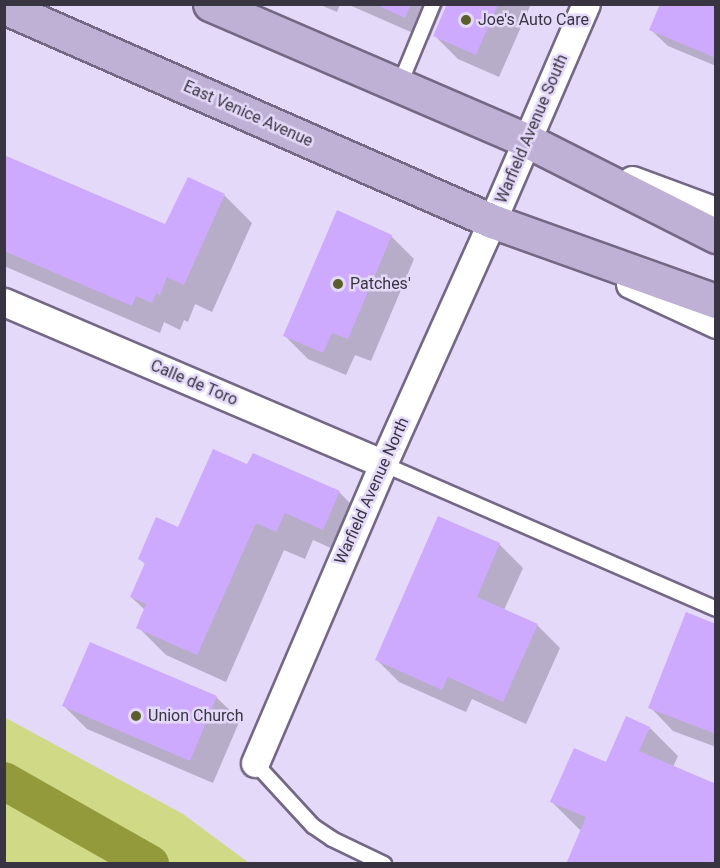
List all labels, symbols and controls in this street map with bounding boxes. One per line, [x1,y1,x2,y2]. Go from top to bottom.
place label: Joe's Auto Care [478,10,589,30]
marker: Joe's Auto Care [459,13,473,27]
street label: Warfield Avenue South [492,52,572,206]
street label: East Venice Avenue [180,77,316,151]
place label: Patches' [350,274,411,294]
marker: Patches' [331,277,345,291]
street label: Calle de Toro [147,356,241,410]
street label: Warfield Avenue North [331,414,413,568]
place label: Union Church [148,706,244,726]
marker: Union Church [129,709,143,723]

